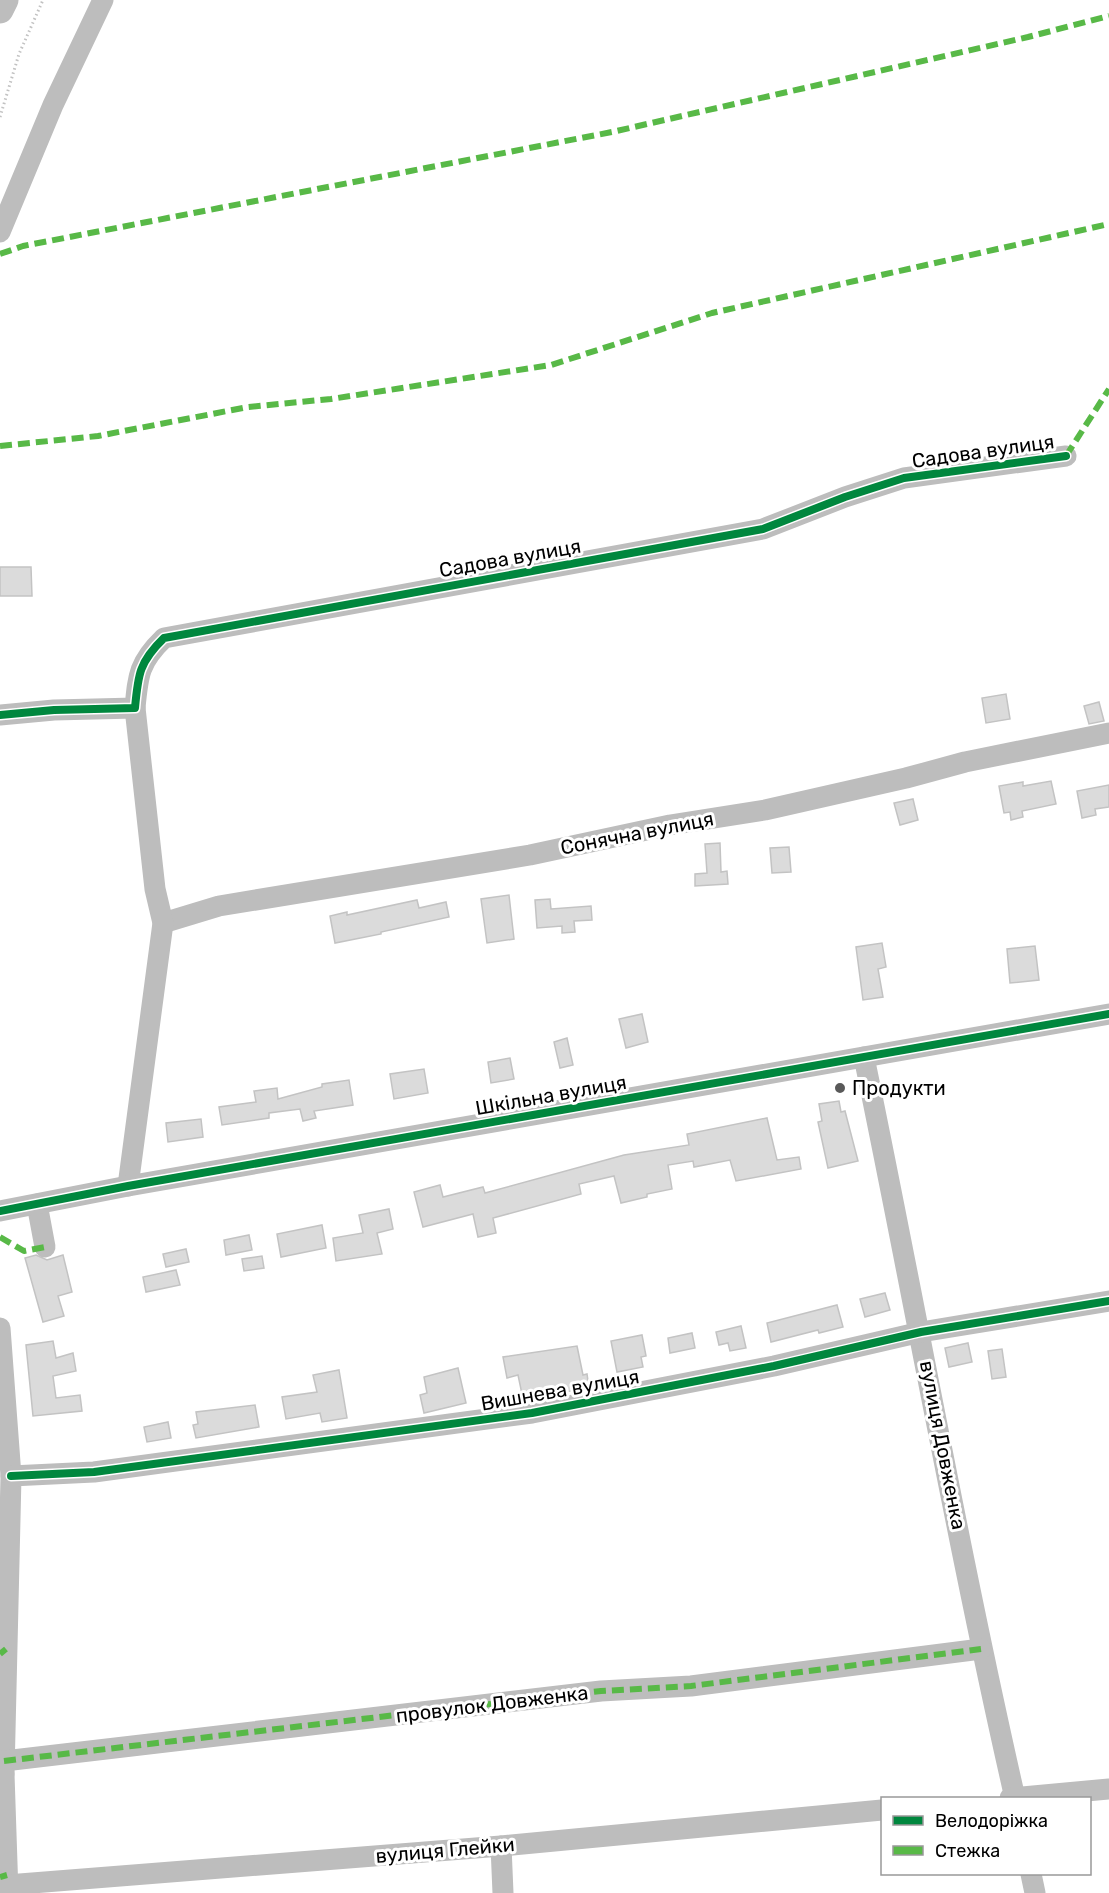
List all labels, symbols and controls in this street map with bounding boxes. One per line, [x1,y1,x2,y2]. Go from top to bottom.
street label: Садова вулиця [910,429,1056,473]
street label: Садова вулиця [437,534,583,582]
street label: Сонячна вулиця [558,806,716,860]
street label: Шкільна вулиця [474,1070,628,1120]
place label: Продукти [852,1076,946,1100]
marker: Продукти [833,1081,847,1095]
street label: вулиця Довженка [915,1359,971,1531]
street label: Вишнева вулиця [479,1364,641,1416]
street label: провулок Довженка [395,1680,589,1728]
legend [881,1797,1091,1875]
text: Велодоріжка [935,1810,1048,1832]
street label: вулиця Глейки [374,1832,516,1868]
text: Стежка [935,1840,1000,1862]

